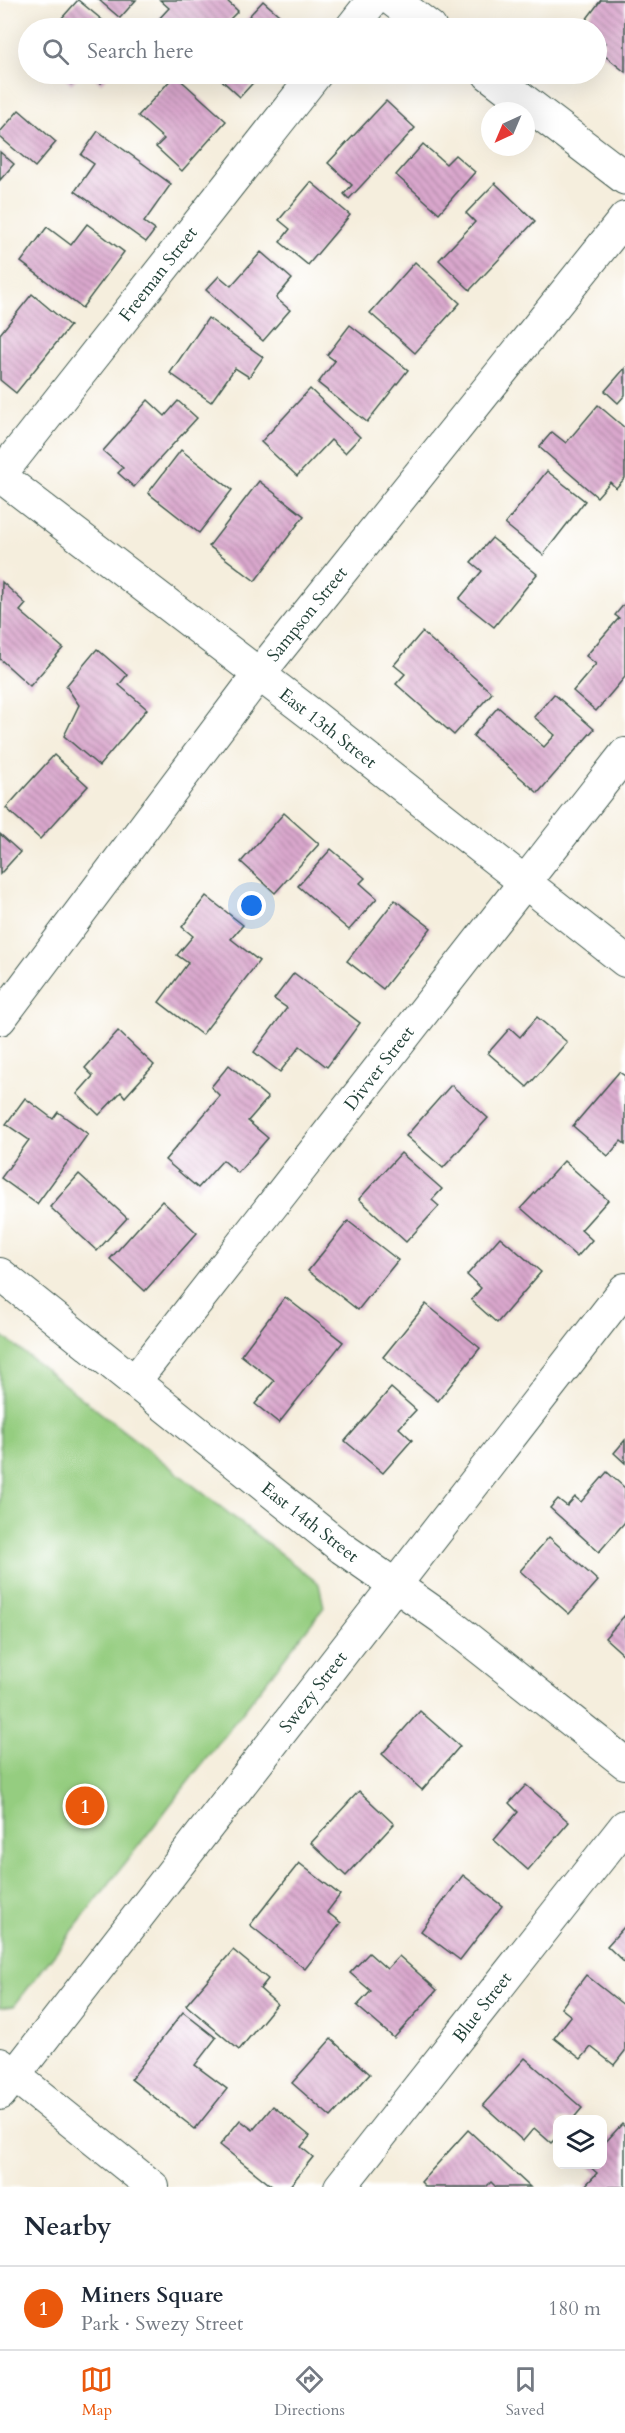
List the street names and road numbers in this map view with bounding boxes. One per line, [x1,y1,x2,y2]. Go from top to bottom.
street label: Freeman Street [113,221,204,327]
street label: Sampson Street [261,561,354,667]
street label: East 13th Street [274,682,382,775]
street label: Divver Street [339,1021,420,1116]
street label: East 14th Street [256,1476,364,1569]
street label: Swezy Street [274,1646,353,1738]
street label: Blue Street [447,1967,518,2048]

